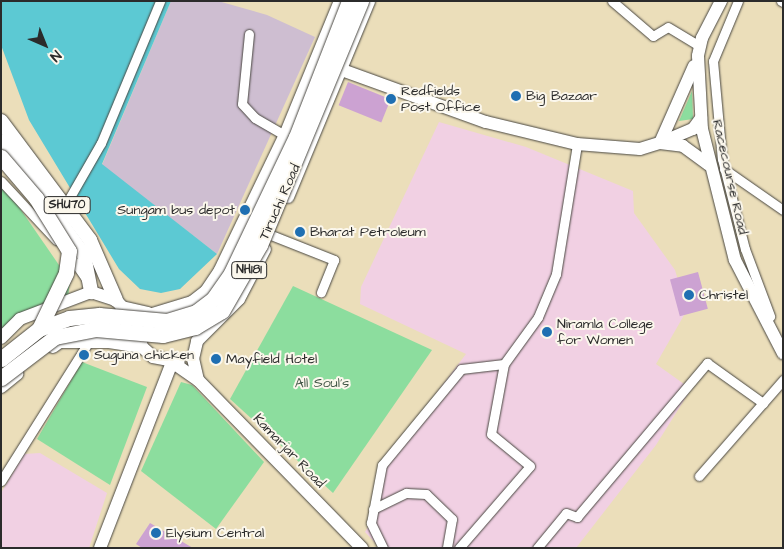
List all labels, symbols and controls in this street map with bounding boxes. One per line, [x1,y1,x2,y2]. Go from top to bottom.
north arrow [20,20,70,70]
text: N [45,46,66,66]
place label: Redfields Post Office [401,83,481,115]
place label: Big Bazaar [526,88,597,104]
marker: Big Bazaar [510,90,522,102]
marker: Redfields Post Office [385,93,397,105]
street label: Racecourse Road [709,118,751,236]
street label: Tiruchi Road [256,161,304,243]
road number: SHU70 [43,196,91,214]
place label: Sungam bus depot [117,202,235,218]
marker: Sungam bus depot [239,204,251,216]
place label: Bharat Petroleum [310,224,426,240]
marker: Bharat Petroleum [294,226,306,238]
road number: NH181 [230,260,268,280]
place label: Christel [699,287,748,303]
marker: Christel [683,289,695,301]
place label: Niramla College for Women [557,316,653,348]
marker: Niramla College for Women [541,326,553,338]
place label: Suguna chicken [94,347,194,363]
marker: Suguna chicken [78,349,90,361]
place label: Mayfield Hotel [226,351,317,367]
marker: Mayfield Hotel [210,353,222,365]
park label: All Soul's [295,375,349,391]
street label: Kamarjar Road [249,410,329,492]
place label: Elysium Central [166,525,264,541]
marker: Elysium Central [150,527,162,539]

